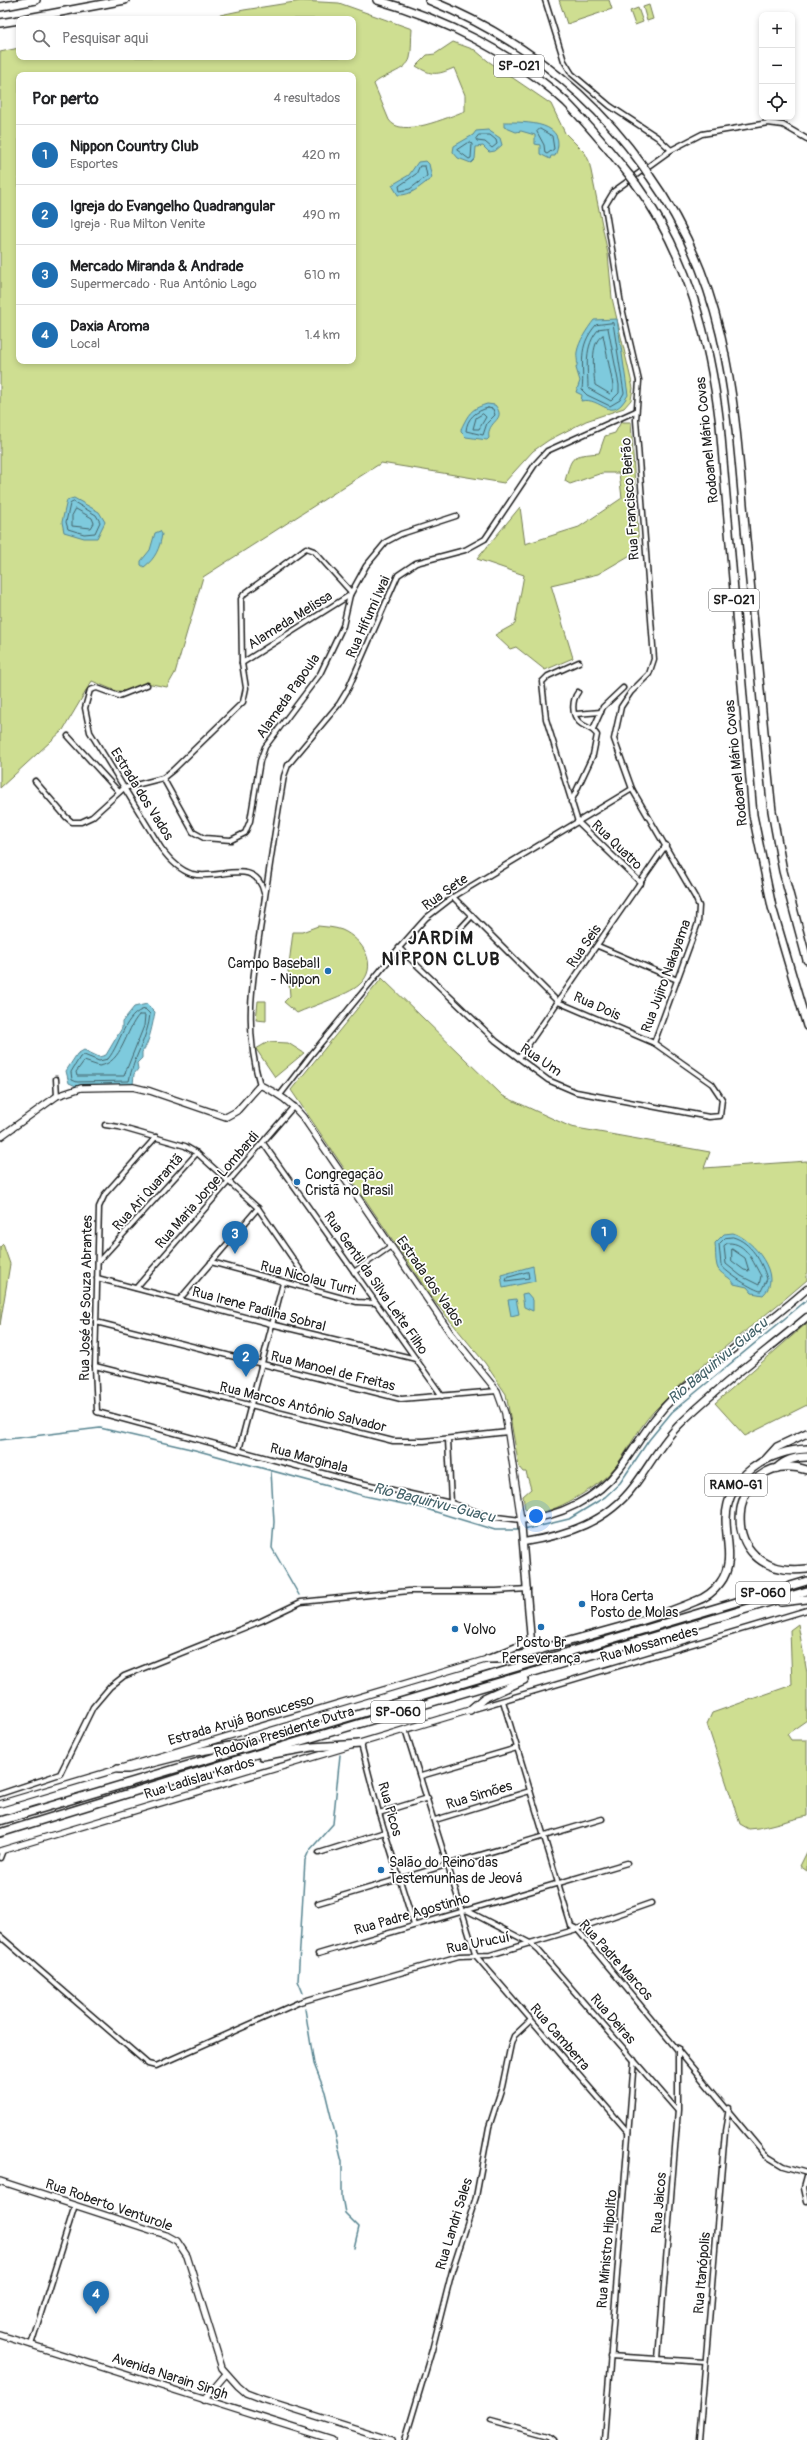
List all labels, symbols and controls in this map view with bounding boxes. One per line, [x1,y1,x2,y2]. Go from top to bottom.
map controls [759,12,795,120]
button: + [759,12,795,48]
search box [16,16,356,60]
icon: search [30,27,52,49]
text: Pesquisar aqui [62,29,148,48]
button: − [759,48,795,84]
road number: SP-021 [494,55,544,77]
button: locate [759,84,795,120]
text: Por perto [32,88,99,109]
text: 4 resultados [273,90,340,106]
text: Nippon Country Club [70,137,199,156]
text: 1 [42,147,48,163]
text: 420 m [302,147,340,163]
text: Esportes [70,156,118,172]
text: Igreja do Evangelho Quadrangular [70,197,275,216]
text: 2 [41,207,49,223]
text: 490 m [303,207,340,223]
text: Igreja · Rua Milton Venite [70,216,205,232]
text: Mercado Miranda & Andrade [70,257,243,276]
text: 3 [41,267,49,283]
text: 610 m [304,267,340,283]
text: Supermercado · Rua Antônio Lago [70,276,257,292]
text: Daxia Aroma [70,317,149,336]
text: 4 [41,327,49,343]
text: 1.4 km [305,327,340,343]
text: Local [70,336,100,352]
street label: Rodoanel Mário Covas [692,375,722,504]
street label: Rua Francisco Beirão [617,437,643,561]
street label: Rua Hifumi Iwai [342,573,394,661]
street label: Alameda Melissa [245,587,335,653]
road number: SP-021 [709,589,759,611]
street label: Alameda Papoula [253,650,323,742]
street label: Rodoanel Mário Covas [721,698,751,827]
street label: Estrada dos Vados [107,745,178,844]
street label: Rua Quatro [588,817,646,874]
street label: Rua Sete [419,870,471,914]
street label: Rua Jujiro Nakayama [638,917,694,1035]
street label: Rua Seis [563,921,605,971]
district label: JARDIM NIPPON CLUB [382,927,500,971]
place label: Campo Baseball - Nippon [228,955,320,988]
marker: Campo Baseball - Nippon [323,966,333,976]
street label: Rua Dois [571,988,624,1024]
street label: Rua Um [517,1040,565,1080]
street label: Rua Maria Jorge Lombardi [152,1128,263,1252]
street label: Rua Ari Quarantã [109,1150,187,1234]
place label: Congregação Cristã no Brasil [305,1166,394,1199]
marker: Congregação Cristã no Brasil [292,1177,302,1187]
street label: Rua Gentil da Silva Leite Filho [320,1208,432,1358]
street label: Rua José de Souza Abrantes [76,1214,96,1381]
pin: 1 [591,1219,617,1252]
pin: 3 [222,1221,248,1254]
street label: Estrada dos Vados [393,1233,468,1330]
street label: Rua Nicolau Turri [259,1257,358,1299]
street label: Rua Irene Padilha Sobral [190,1283,328,1335]
water label: Rio Baquirivu-Guaçu [664,1313,773,1408]
pin: 2 [233,1344,259,1377]
street label: Rua Manoel de Freitas [269,1347,398,1395]
street label: Rua Marcos Antônio Salvador [218,1378,388,1436]
street label: Rua Marginala [268,1439,350,1477]
road number: RAMO-G1 [705,1474,767,1496]
water label: Rio Baquirivu-Guaçu [371,1479,498,1528]
your location [526,1506,546,1526]
road number: SP-060 [736,1582,790,1604]
place label: Hora Certa Posto de Molas [590,1588,679,1621]
marker: Hora Certa Posto de Molas [577,1599,587,1609]
place label: Volvo [463,1621,497,1638]
marker: Posto Br Perseverança [536,1622,546,1632]
street label: Rua Mossamedes [598,1622,701,1666]
marker: Volvo [450,1624,460,1634]
place label: Posto Br Perseverança [502,1634,580,1667]
street label: Estrada Arujá Bonsucesso [166,1691,316,1749]
road number: SP-060 [371,1701,425,1723]
street label: Rodovia Presidente Dutra [212,1703,356,1761]
street label: Rua Ladislau Kardos [142,1753,257,1803]
street label: Rua Simões [444,1777,515,1813]
street label: Rua Picos [374,1780,406,1839]
place label: Salão do Reino das Testemunhas de Jeová [389,1854,522,1887]
marker: Salão do Reino das Testemunhas de Jeová [376,1865,386,1875]
street label: Rua Padre Agostinho [352,1889,472,1939]
street label: Rua Padre Marcos [575,1916,657,2004]
street label: Rua Urucuí [445,1929,511,1957]
street label: Rua Deiras [587,1991,640,2048]
street label: Rua Camberra [527,2000,593,2074]
street label: Rua Jaicos [648,2171,670,2234]
street label: Rua Roberto Venturole [43,2175,175,2235]
street label: Rua Landri Sales [432,2175,476,2272]
street label: Rua Ministro Hipolito [593,2188,621,2309]
street label: Rua Itanópolis [690,2231,714,2315]
pin: 4 [83,2281,109,2314]
street label: Avenida Narain Singh [110,2349,230,2403]

